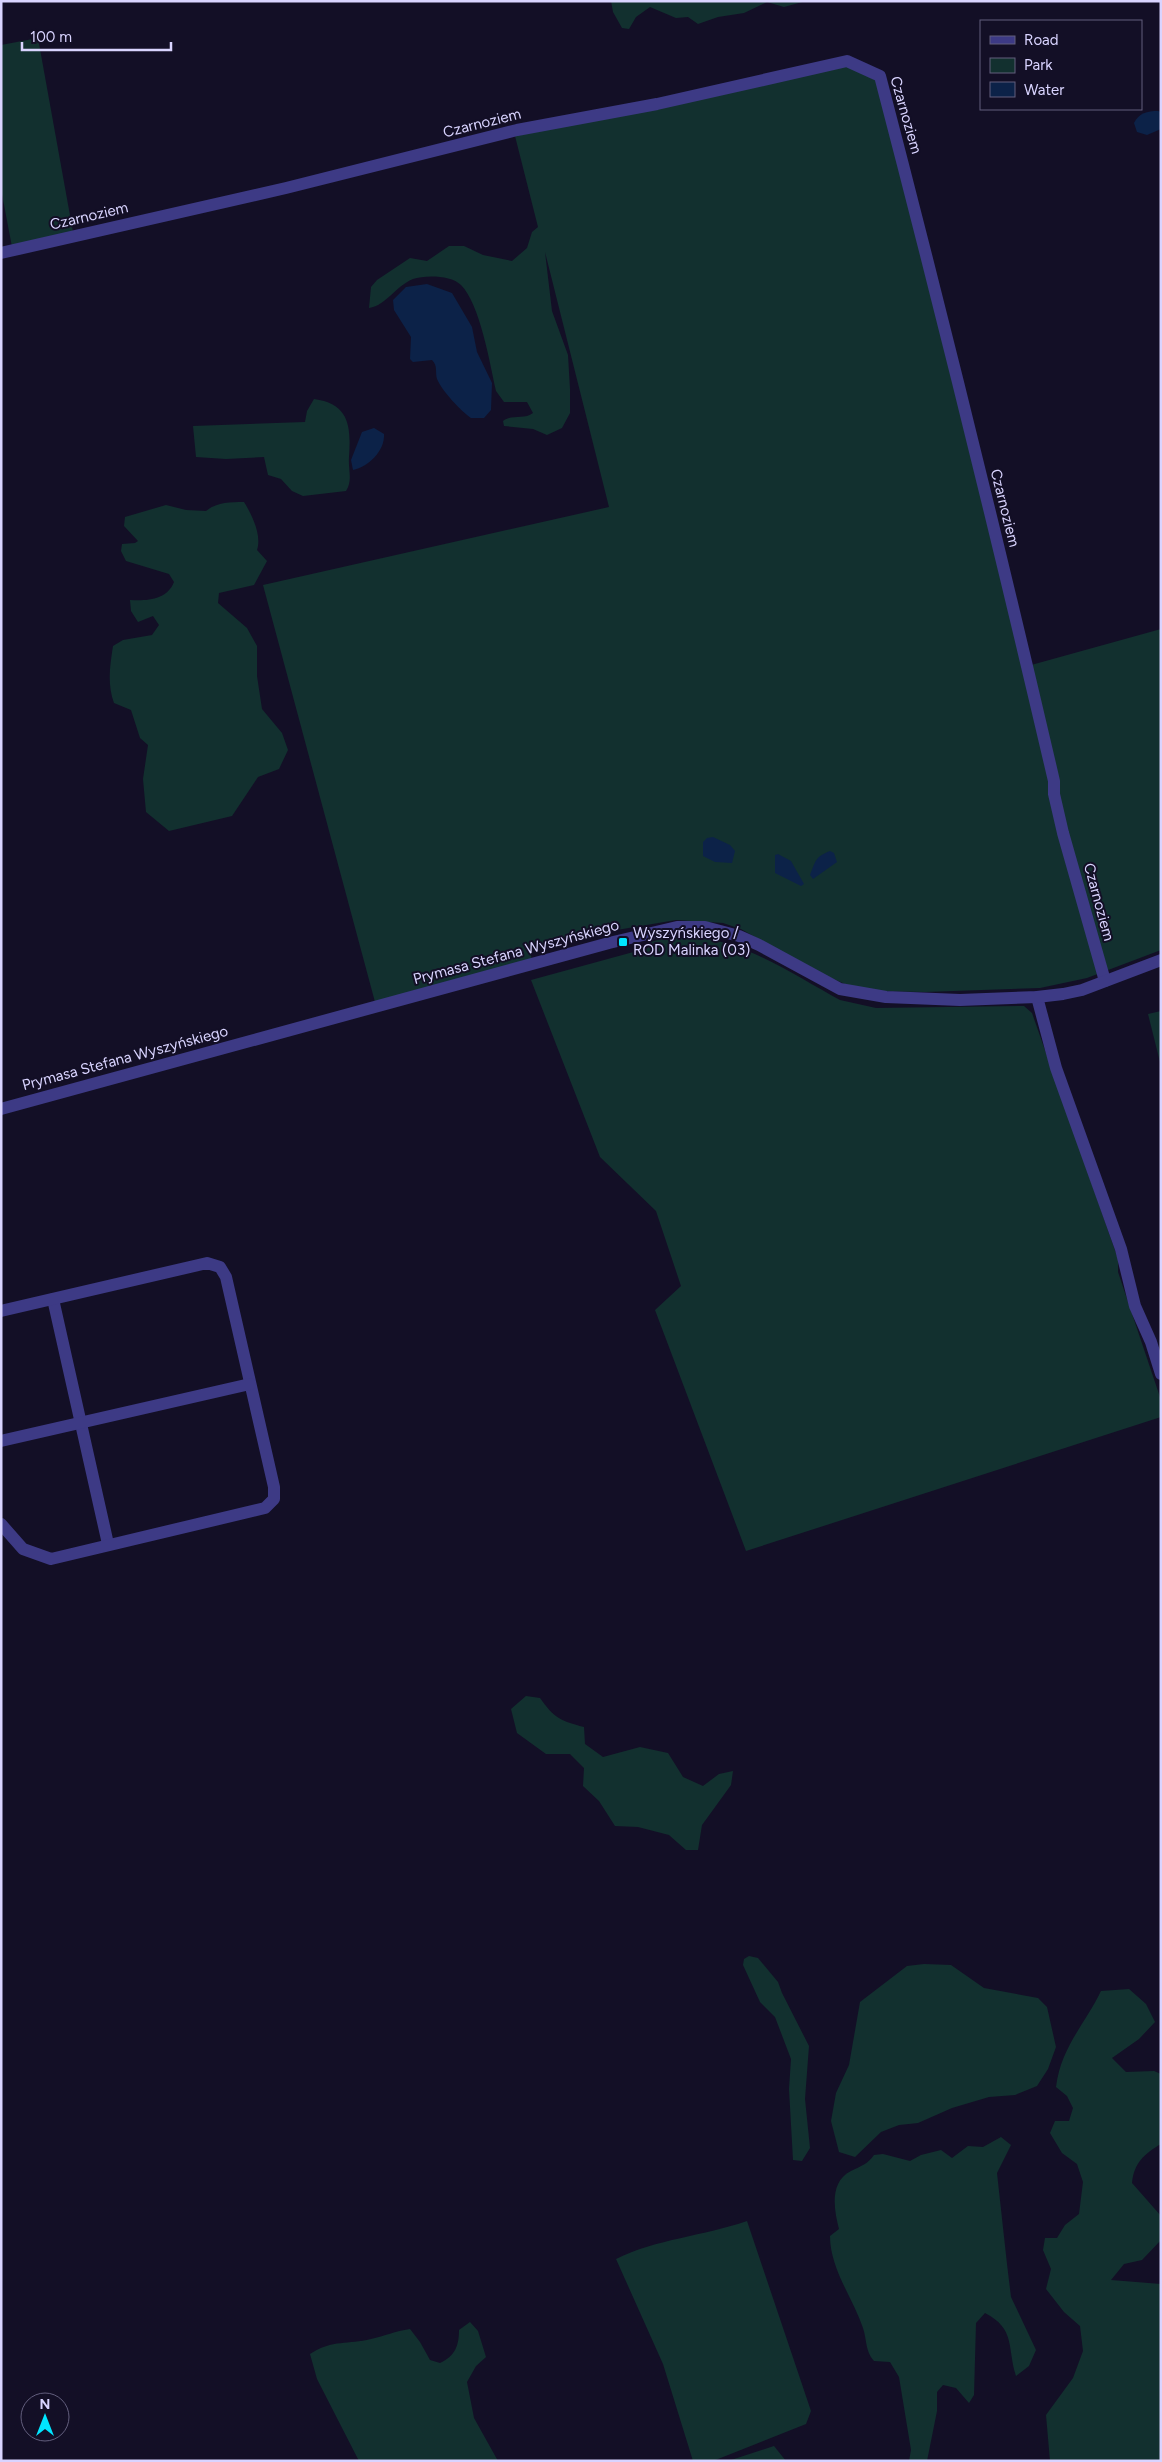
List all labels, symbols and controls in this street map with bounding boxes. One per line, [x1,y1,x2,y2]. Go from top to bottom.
scale bar [22,20,171,52]
legend [980,20,1142,110]
text: 100 m [30,28,72,46]
text: Road [1024,31,1059,49]
text: Park [1024,56,1053,74]
street label: Czarnoziem [886,74,926,156]
text: Water [1024,81,1064,99]
street label: Czarnoziem [441,105,523,141]
street label: Czarnoziem [48,198,130,234]
street label: Czarnoziem [987,467,1023,549]
street label: Czarnoziem [1080,861,1118,943]
street label: Prymasa Stefana Wyszyńskiego [411,916,621,988]
place label: Wyszyńskiego / ROD Malinka (03) [633,924,750,959]
marker: Wyszyńskiego / ROD Malinka (03) [617,936,629,948]
street label: Prymasa Stefana Wyszyńskiego [20,1022,230,1094]
north arrow [20,2392,70,2442]
text: N [40,2396,50,2413]

